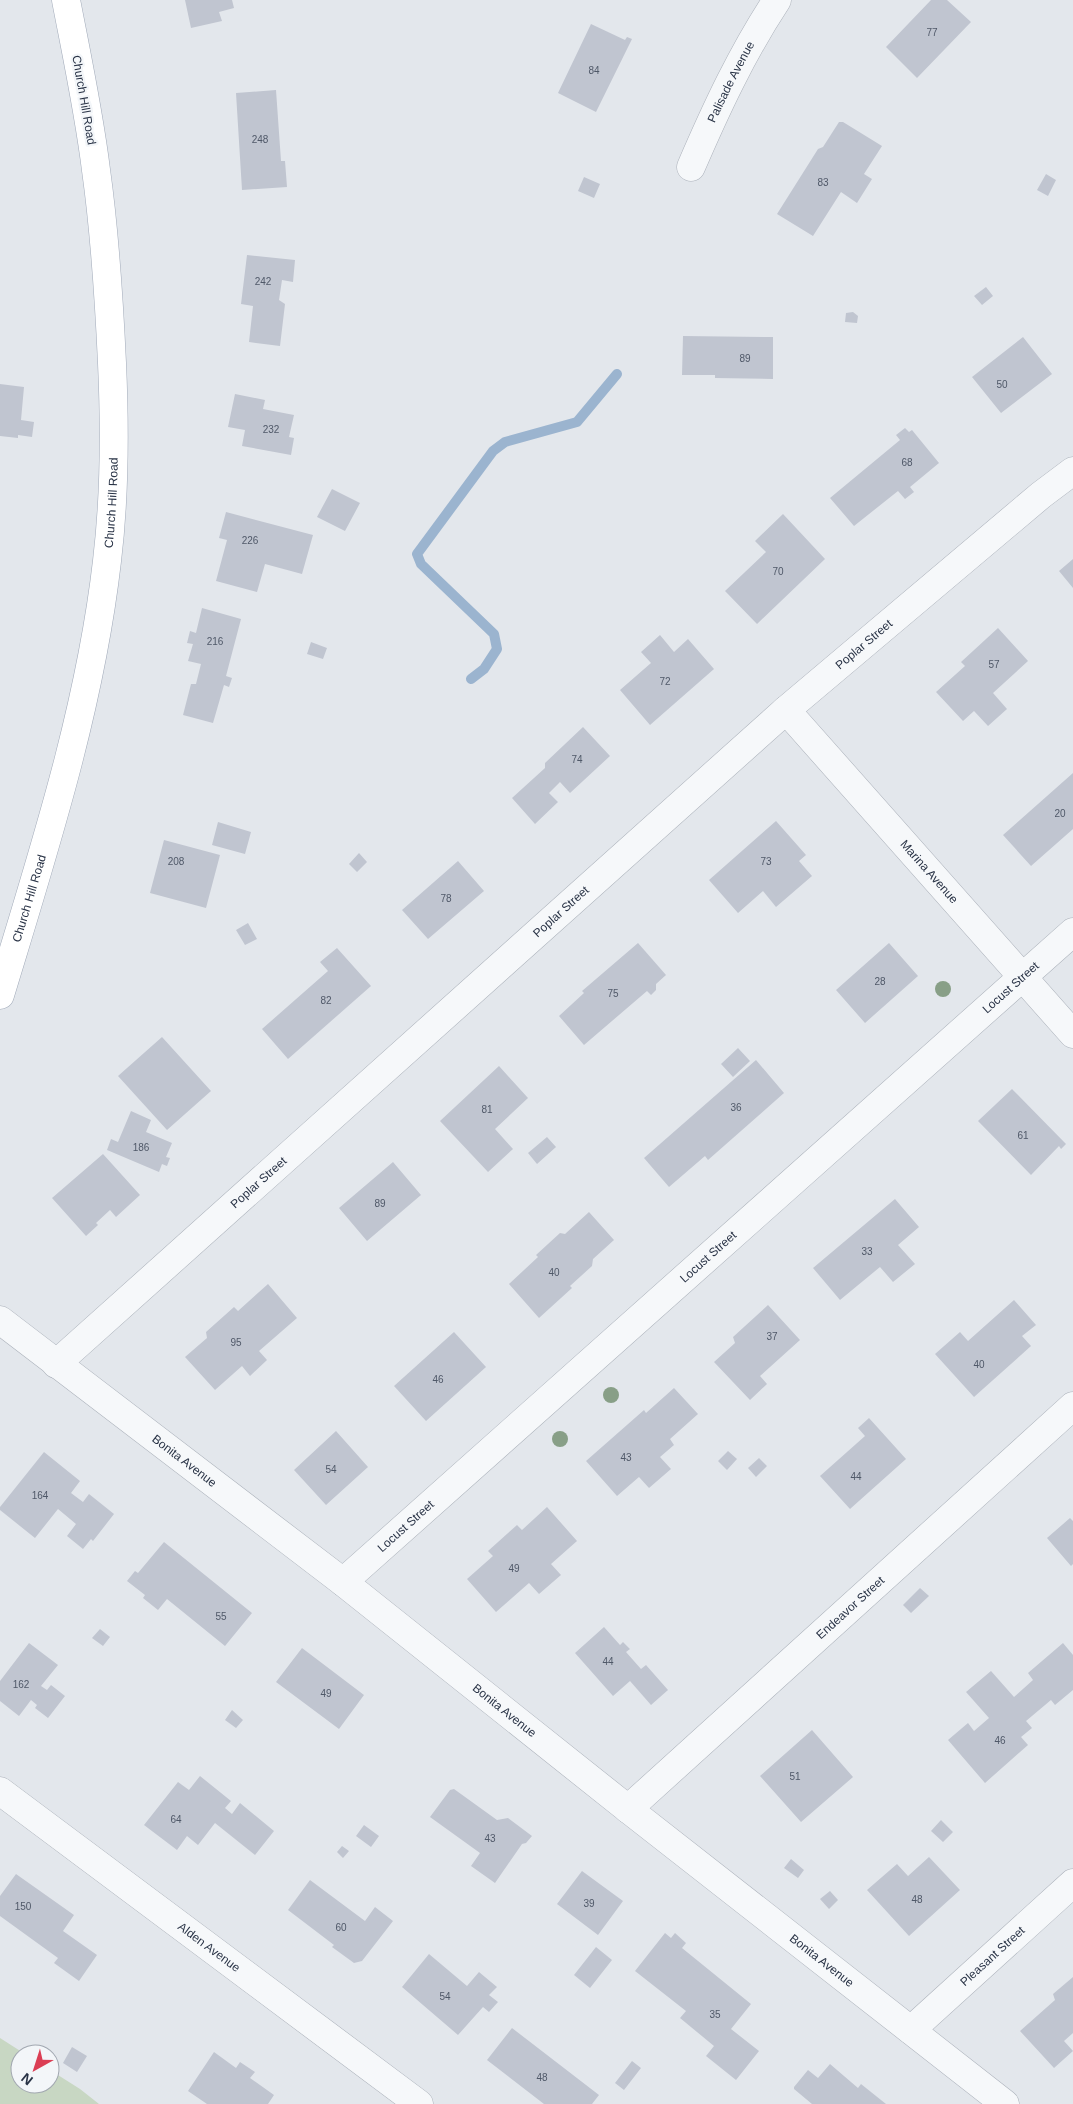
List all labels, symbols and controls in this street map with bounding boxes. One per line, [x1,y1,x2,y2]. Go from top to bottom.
house number: 77 [926,27,938,38]
street label: Palisade Avenue [705,38,757,125]
street label: Church Hill Road [69,54,99,146]
house number: 84 [588,65,600,76]
house number: 248 [252,134,269,145]
house number: 83 [817,177,829,188]
house number: 242 [255,276,272,287]
house number: 89 [739,353,751,364]
house number: 50 [996,379,1008,390]
house number: 232 [263,424,280,435]
street label: Church Hill Road [102,457,121,549]
house number: 68 [901,457,913,468]
house number: 226 [242,535,259,546]
house number: 70 [772,566,784,577]
street label: Poplar Street [833,616,896,672]
house number: 216 [207,636,224,647]
house number: 57 [988,659,1000,670]
house number: 72 [659,676,671,687]
house number: 74 [571,754,583,765]
house number: 20 [1054,808,1066,819]
street label: Marina Avenue [897,837,961,906]
street label: Church Hill Road [9,853,49,944]
house number: 208 [168,856,185,867]
house number: 73 [760,856,772,867]
street label: Poplar Street [530,883,592,940]
house number: 78 [440,893,452,904]
street label: Locust Street [980,958,1042,1016]
house number: 28 [874,976,886,987]
house number: 75 [607,988,619,999]
house number: 82 [320,995,332,1006]
house number: 36 [730,1102,742,1113]
house number: 81 [481,1104,493,1115]
house number: 61 [1017,1130,1029,1141]
house number: 186 [133,1142,150,1153]
street label: Poplar Street [228,1153,290,1211]
house number: 89 [374,1198,386,1209]
street label: Locust Street [677,1228,740,1286]
house number: 33 [861,1246,873,1257]
house number: 40 [548,1267,560,1278]
house number: 37 [766,1331,778,1342]
house number: 95 [230,1337,242,1348]
house number: 40 [973,1359,985,1370]
house number: 46 [432,1374,444,1385]
street label: Bonita Avenue [149,1432,220,1490]
house number: 43 [620,1452,632,1463]
house number: 54 [325,1464,337,1475]
house number: 44 [850,1471,862,1482]
house number: 164 [32,1490,49,1501]
street label: Locust Street [375,1497,437,1555]
house number: 49 [508,1563,520,1574]
street label: Endeavor Street [813,1573,888,1642]
house number: 55 [215,1611,227,1622]
house number: 44 [602,1656,614,1667]
house number: 162 [13,1679,30,1690]
street label: Bonita Avenue [470,1681,539,1740]
house number: 49 [320,1688,332,1699]
house number: 46 [994,1735,1006,1746]
house number: 51 [789,1771,801,1782]
house number: 64 [170,1814,182,1825]
house number: 43 [484,1833,496,1844]
house number: 48 [911,1894,923,1905]
house number: 39 [583,1898,595,1909]
house number: 150 [15,1901,32,1912]
street label: Alden Avenue [175,1919,243,1975]
house number: 60 [335,1922,347,1933]
street label: Pleasant Street [957,1923,1028,1989]
street label: Bonita Avenue [787,1931,857,1990]
house number: 54 [439,1991,451,2002]
house number: 35 [709,2009,721,2020]
north arrow [10,2044,60,2094]
text: N [18,2070,36,2089]
house number: 48 [536,2072,548,2083]

